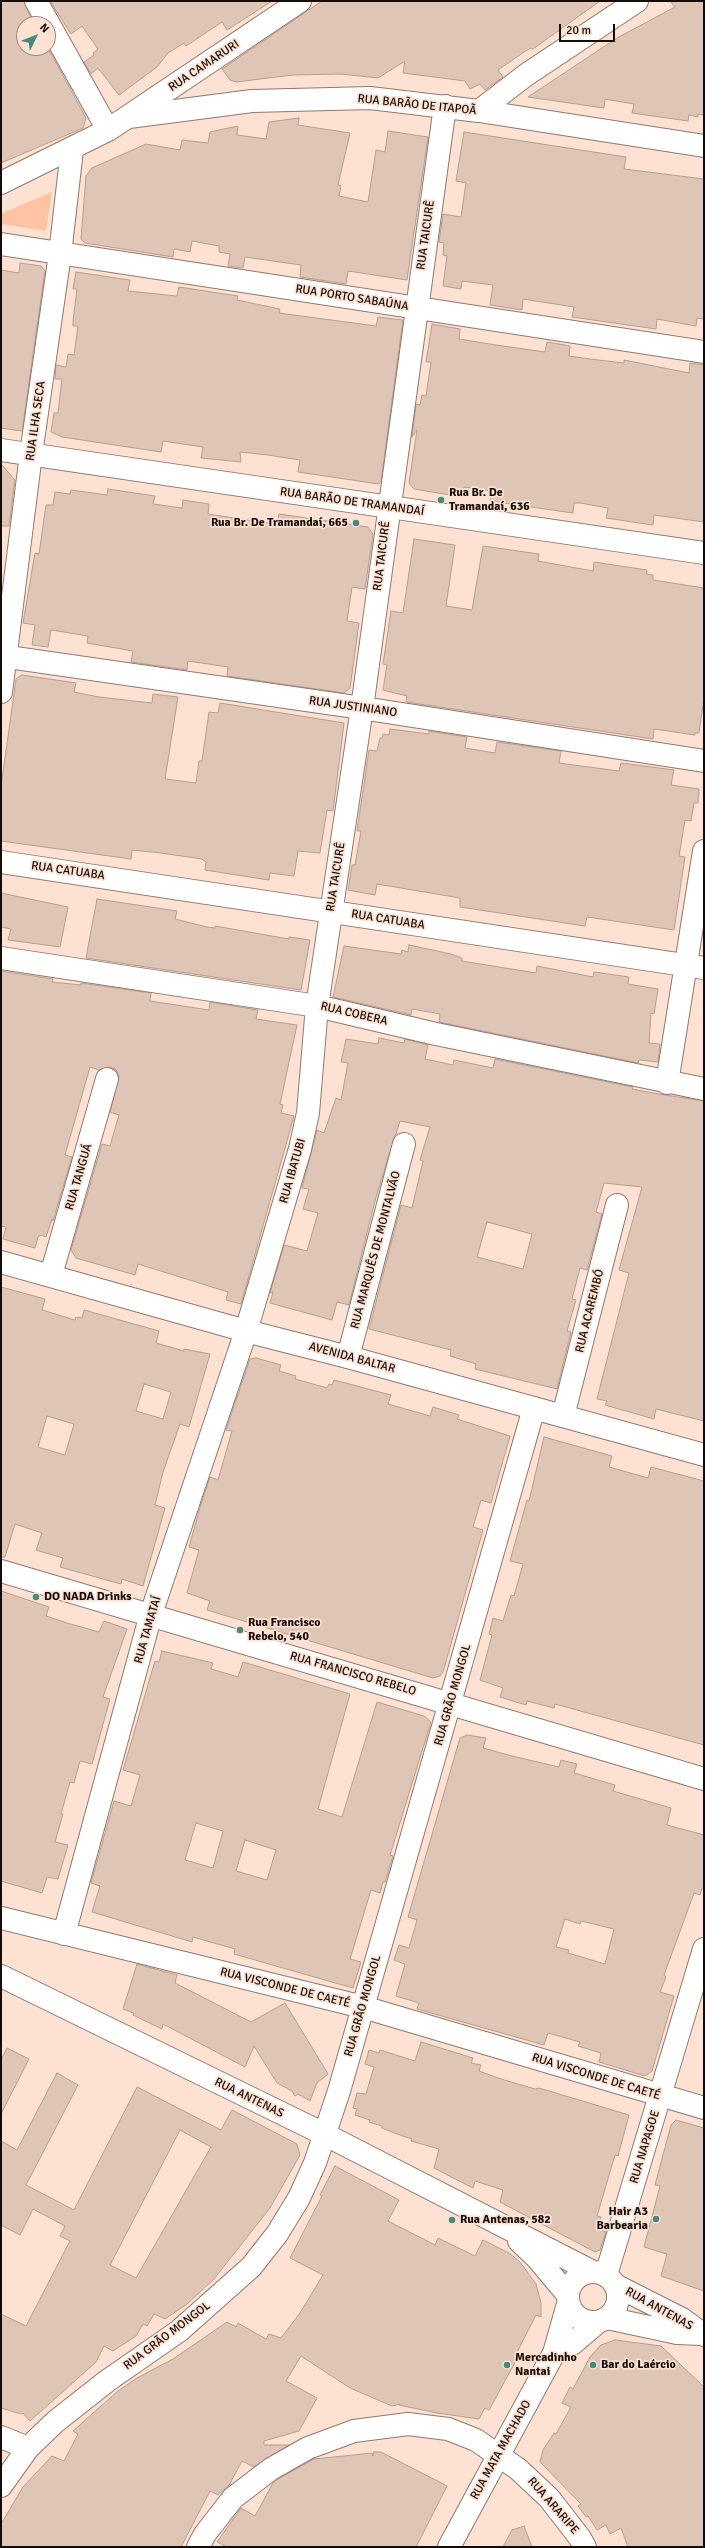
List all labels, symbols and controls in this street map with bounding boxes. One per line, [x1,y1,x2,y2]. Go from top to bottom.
north arrow [16,16,56,56]
scale bar [561,16,617,42]
text: N [37,21,52,35]
text: 20 m [566,23,591,38]
street label: RUA CAMARURI [166,37,242,95]
street label: RUA BARÃO DE ITAPOÃ [357,92,477,118]
street label: RUA TAICURÊ [414,199,438,271]
street label: RUA PORTO SABAÚNA [294,282,410,314]
street label: RUA ILHA SECA [23,380,49,462]
street label: RUA BARÃO DE TRAMANDAÍ [279,485,425,519]
place label: Rua Br. De Tramandaí, 636 [449,486,530,514]
marker: Rua Br. De Tramandaí, 636 [436,495,446,505]
place label: Rua Br. De Tramandaí, 665 [211,516,348,530]
marker: Rua Br. De Tramandaí, 665 [351,518,361,528]
street label: RUA TAICURÊ [371,520,393,592]
street label: RUA JUSTINIANO [308,694,398,720]
street label: RUA TAICURÊ [323,841,349,913]
street label: RUA CATUABA [30,859,106,883]
street label: RUA CATUABA [350,907,426,933]
street label: RUA COBERA [319,999,389,1029]
street label: RUA IBATUBI [277,1137,309,1205]
street label: RUA TANGUÁ [63,1142,95,1212]
street label: RUA MARQUÊS DE MONTALVÃO [348,1170,404,1330]
street label: RUA ACAREMBÓ [573,1268,607,1354]
street label: AVENIDA BALTAR [307,1340,397,1376]
place label: DO NADA Drinks [44,1590,132,1604]
marker: DO NADA Drinks [31,1592,41,1602]
street label: RUA TAMATAÍ [131,1595,165,1665]
place label: Rua Francisco Rebelo, 540 [248,1616,321,1644]
marker: Rua Francisco Rebelo, 540 [235,1625,245,1635]
street label: RUA GRÃO MONGOL [432,1643,474,1747]
street label: RUA FRANCISCO REBELO [288,1649,418,1699]
street label: RUA GRÃO MONGOL [342,1954,384,2058]
street label: RUA VISCONDE DE CAETÉ [218,1965,352,2011]
street label: RUA VISCONDE DE CAETÉ [530,2051,662,2103]
street label: RUA ANTENAS [212,2075,286,2121]
street label: RUA NAPAGOE [627,2109,663,2185]
place label: Hair A3 Barbearia [596,2205,648,2233]
place label: Rua Antenas, 582 [460,2213,551,2227]
marker: Hair A3 Barbearia [651,2214,661,2224]
marker: Rua Antenas, 582 [447,2215,457,2225]
street label: RUA ANTENAS [623,2284,695,2334]
street label: RUA GRÃO MONGOL [121,2299,213,2373]
place label: Mercadinho Nantai [515,2351,577,2379]
place label: Bar do Laércio [601,2358,676,2372]
marker: Mercadinho Nantai [502,2360,512,2370]
marker: Bar do Laércio [588,2360,598,2370]
street label: RUA MATA MACHADO [468,2398,534,2502]
street label: RUA ARARIPE [524,2474,582,2538]

